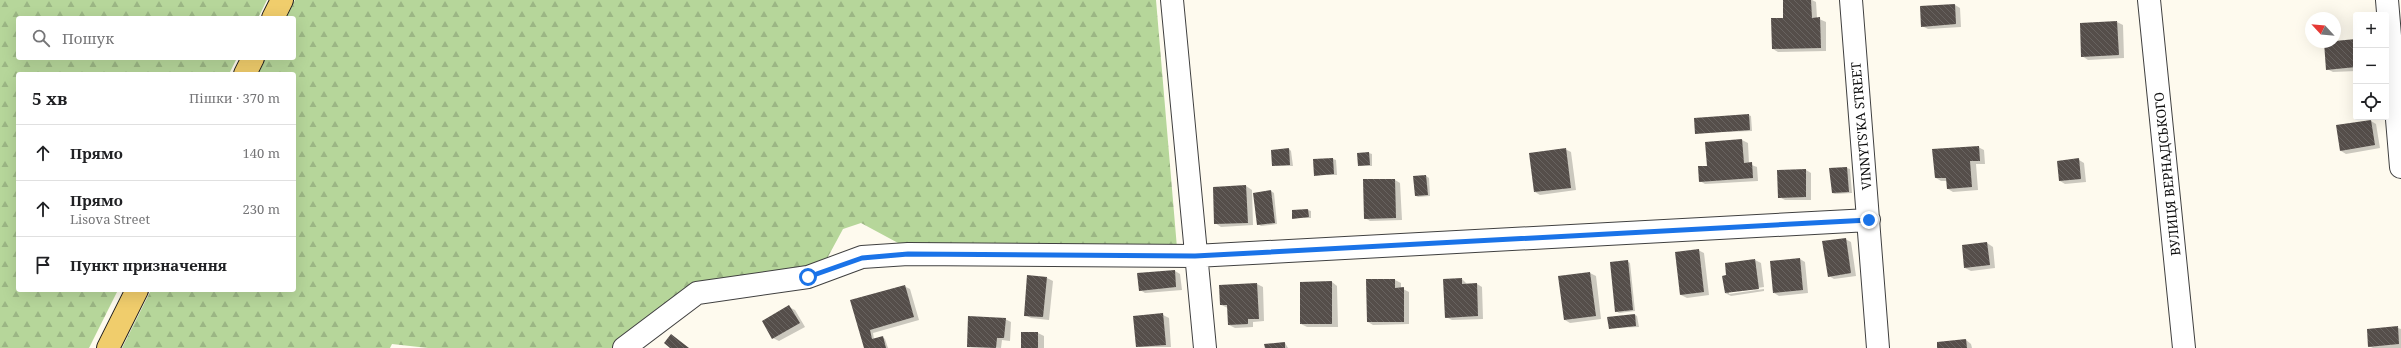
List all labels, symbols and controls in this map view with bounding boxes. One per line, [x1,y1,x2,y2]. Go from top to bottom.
north arrow [2305,12,2341,48]
map controls [2353,12,2389,120]
button: + [2353,12,2389,48]
search box [16,16,296,60]
icon: search [30,27,52,49]
text: Пошук [62,28,114,48]
button: − [2353,48,2389,84]
street label: VINNYTS'KA STREET [1846,61,1876,191]
button: locate [2353,84,2389,120]
text: 5 хв [32,87,67,110]
text: Пішки · 370 m [189,89,280,107]
street label: ВУЛИЦЯ ВЕРНАДСЬКОГО [2149,91,2185,257]
icon: ahead [32,142,54,164]
text: Прямо [70,143,123,163]
text: 140 m [243,144,280,162]
text: Прямо [70,190,123,210]
icon: ahead [32,198,54,220]
text: 230 m [243,200,280,218]
text: Lisova Street [70,210,150,228]
route end [1860,211,1878,229]
icon: arrive [32,254,54,276]
text: Пункт призначення [70,255,227,275]
route start [799,268,817,286]

